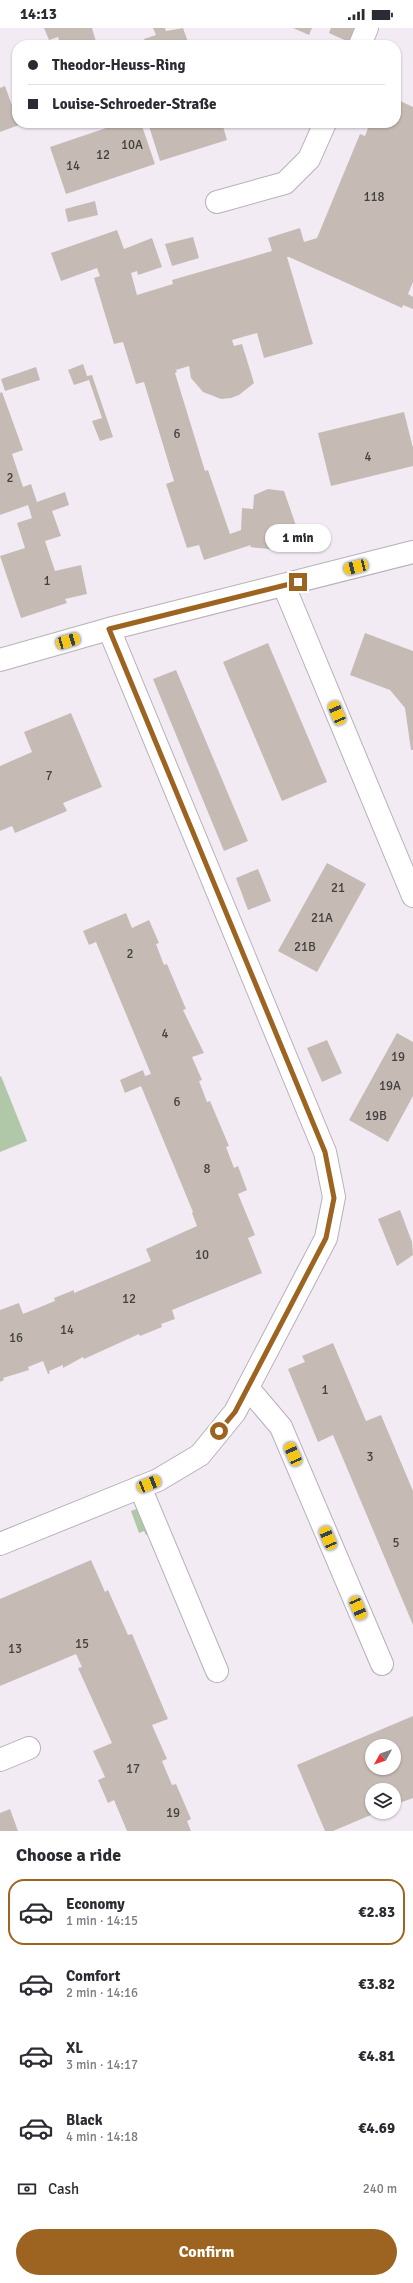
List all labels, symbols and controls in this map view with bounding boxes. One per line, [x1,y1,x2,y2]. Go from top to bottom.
text: 14:13 [20,5,57,23]
text: Theodor-Heuss-Ring [52,56,185,74]
text: Louise-Schroeder-Straße [52,95,217,113]
house number: 10A [121,137,143,153]
house number: 12 [96,147,110,163]
house number: 14 [66,158,80,174]
house number: 118 [363,189,385,205]
house number: 6 [173,426,181,442]
house number: 4 [364,449,372,465]
house number: 2 [6,470,14,486]
callout: 1 min [265,524,331,552]
text: 1 min [282,530,314,546]
car [343,558,369,576]
house number: 1 [43,573,51,589]
route end [289,573,307,591]
car [55,632,81,650]
car [327,700,347,726]
house number: 7 [45,768,53,784]
house number: 21 [331,880,345,896]
house number: 21A [311,910,333,926]
house number: 21B [294,939,316,955]
house number: 2 [126,946,134,962]
house number: 4 [161,1026,169,1042]
house number: 19 [391,1049,405,1065]
house number: 19A [379,1078,401,1094]
house number: 6 [173,1094,181,1110]
house number: 19B [365,1108,387,1124]
house number: 8 [203,1161,211,1177]
house number: 10 [195,1247,209,1263]
house number: 12 [122,1291,136,1307]
house number: 14 [60,1322,74,1338]
house number: 16 [9,1330,23,1346]
house number: 1 [321,1382,329,1398]
route start [210,1422,228,1440]
car [283,1441,303,1467]
house number: 3 [366,1449,374,1465]
car [136,1474,162,1494]
car [318,1525,338,1551]
house number: 5 [392,1535,400,1551]
car [348,1595,368,1621]
house number: 15 [75,1636,89,1652]
house number: 13 [8,1641,22,1657]
north arrow [365,1739,401,1775]
map controls [365,1739,401,1819]
house number: 17 [126,1761,140,1777]
button: layers [365,1783,401,1819]
house number: 19 [166,1805,180,1821]
text: Choose a ride [16,1844,121,1866]
icon: car [18,1894,54,1930]
text: Economy [66,1895,125,1913]
text: €2.83 [358,1903,395,1921]
text: 1 min · 14:15 [66,1913,138,1929]
icon: car [18,1966,54,2002]
text: Comfort [66,1967,120,1985]
text: €3.82 [358,1975,395,1993]
text: 2 min · 14:16 [66,1985,138,2001]
icon: car [18,2038,54,2074]
text: XL [66,2039,83,2057]
text: €4.81 [358,2047,395,2065]
text: 3 min · 14:17 [66,2057,138,2073]
icon: car [18,2110,54,2146]
text: Black [66,2111,103,2129]
text: €4.69 [358,2119,395,2137]
text: 4 min · 14:18 [66,2129,138,2145]
icon: cash [16,2178,38,2200]
text: Cash [48,2180,79,2198]
text: 240 m [363,2181,397,2197]
button: Confirm [16,2229,397,2275]

